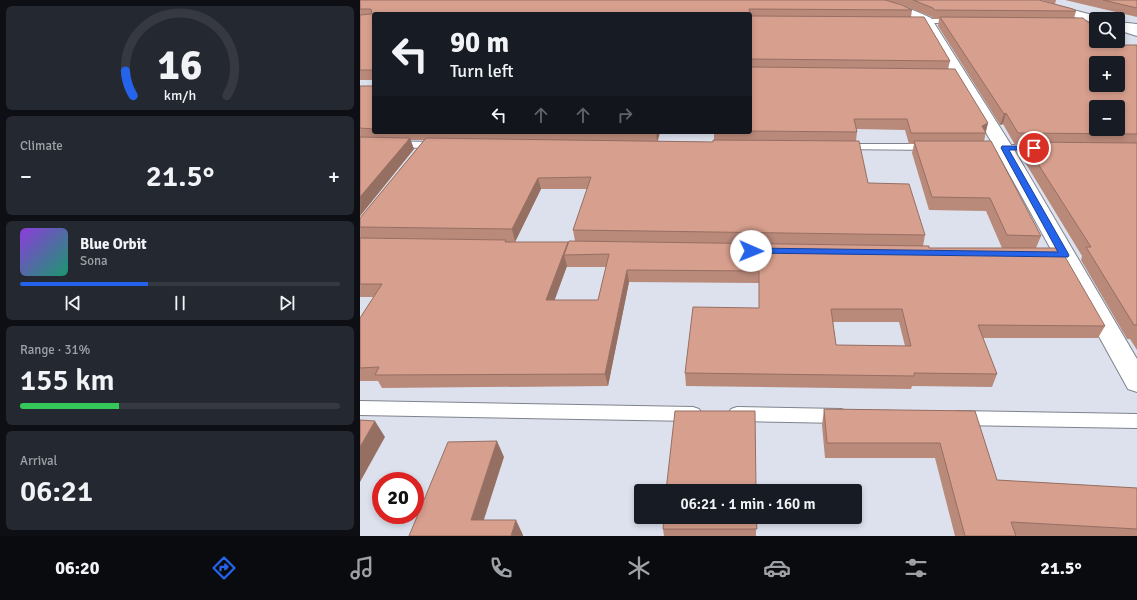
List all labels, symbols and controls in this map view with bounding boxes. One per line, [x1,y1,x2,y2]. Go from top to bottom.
map controls [1089,12,1125,136]
button: search [1089,12,1125,48]
text: 90 m [450,26,509,60]
icon: left [384,28,436,80]
text: 16 [158,40,202,91]
button: + [1089,56,1125,92]
text: Turn left [450,60,513,82]
text: km/h [164,87,196,104]
button: − [1089,100,1125,136]
icon: left [488,104,510,126]
icon: ahead [530,104,552,126]
icon: ahead [572,104,594,126]
icon: right [614,104,636,126]
pin [1017,131,1051,165]
icon: arrive [1023,137,1045,159]
text: Climate [20,138,63,154]
text: 21.5° [146,158,214,195]
text: − [20,163,32,190]
text: + [328,163,340,190]
position arrow [730,230,772,272]
text: Blue Orbit [80,235,147,253]
text: Sona [80,253,108,269]
icon: previous [62,292,84,314]
icon: pause [169,292,191,314]
icon: next [276,292,298,314]
text: Range · 31% [20,342,90,358]
text: 155 km [20,362,115,399]
text: Arrival [20,453,57,469]
speed limit sign: 20 [372,472,424,524]
text: 06:21 [20,473,93,510]
text: 06:21 · 1 min · 160 m [681,495,815,513]
icon: directions [210,554,238,582]
icon: music [348,554,376,582]
icon: phone [487,554,515,582]
icon: climate [625,554,653,582]
icon: car [763,554,791,582]
icon: filters [902,554,930,582]
text: 06:20 [55,557,99,579]
text: 21.5° [1040,557,1082,579]

